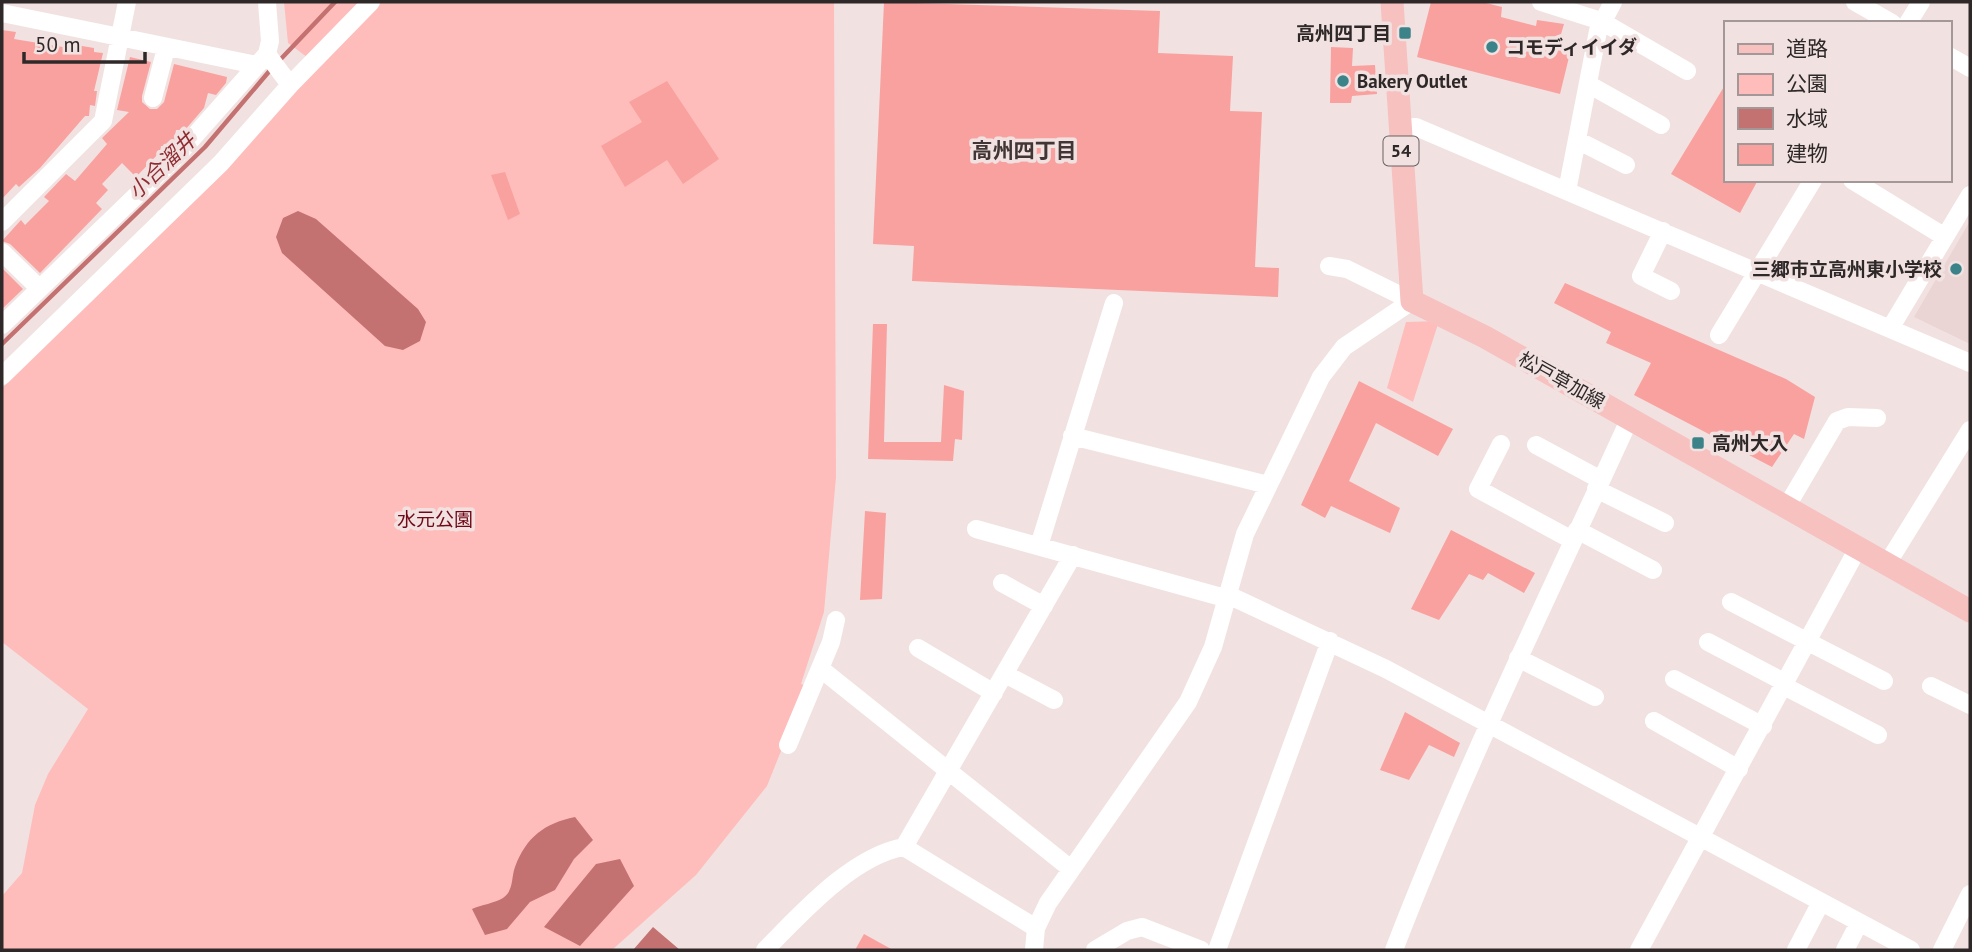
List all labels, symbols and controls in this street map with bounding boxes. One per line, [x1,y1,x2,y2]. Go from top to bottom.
scale bar [24,21,145,65]
place label: 高州四丁目 [1296,21,1391,45]
legend [1724,21,1951,182]
marker: 高州四丁目 [1397,25,1413,41]
text: 50 m [35,31,81,58]
place label: コモディイイダ [1506,35,1637,59]
text: 道路 [1786,35,1828,62]
marker: コモディイイダ [1484,39,1500,55]
place label: Bakery Outlet [1357,69,1468,93]
text: 公園 [1786,70,1828,97]
marker: Bakery Outlet [1335,73,1351,89]
text: 水域 [1786,105,1828,132]
water label: 小合溜井 [122,125,203,205]
road number: 54 [1384,136,1418,166]
district label: 高州四丁目 [972,137,1077,164]
text: 建物 [1786,140,1828,167]
place label: 三郷市立高州東小学校 [1752,257,1942,281]
marker: 三郷市立高州東小学校 [1948,261,1964,277]
street label: 松戸草加線 [1515,346,1609,414]
place label: 高州大入 [1712,431,1788,455]
marker: 高州大入 [1690,435,1706,451]
park label: 水元公園 [397,507,473,531]

